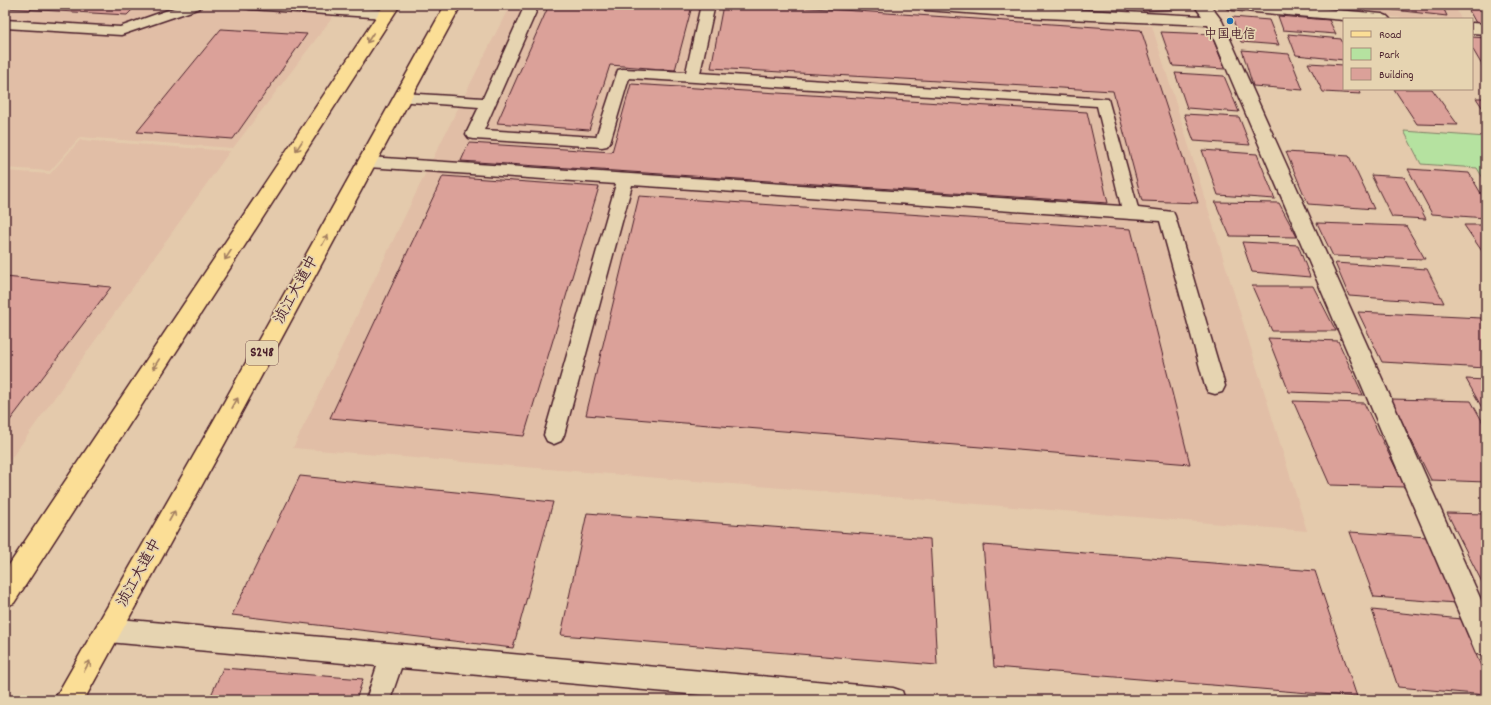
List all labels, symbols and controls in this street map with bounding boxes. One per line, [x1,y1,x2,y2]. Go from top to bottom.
marker: 中国电信 [1225,16,1235,26]
legend [1343,18,1473,90]
place label: 中国电信 [1204,26,1256,45]
text: Road [1379,27,1401,44]
one-way arrow [366,32,374,43]
text: Park [1379,47,1400,64]
text: Building [1379,67,1414,84]
one-way arrow [295,140,303,151]
one-way arrow [321,234,329,246]
one-way arrow [223,249,231,261]
street label: 浈江大道中 [269,252,325,328]
road number: S248 [246,341,278,365]
one-way arrow [152,358,160,369]
one-way arrow [232,397,240,409]
one-way arrow [168,510,176,522]
street label: 浈江大道中 [112,535,168,611]
one-way arrow [84,660,92,672]

